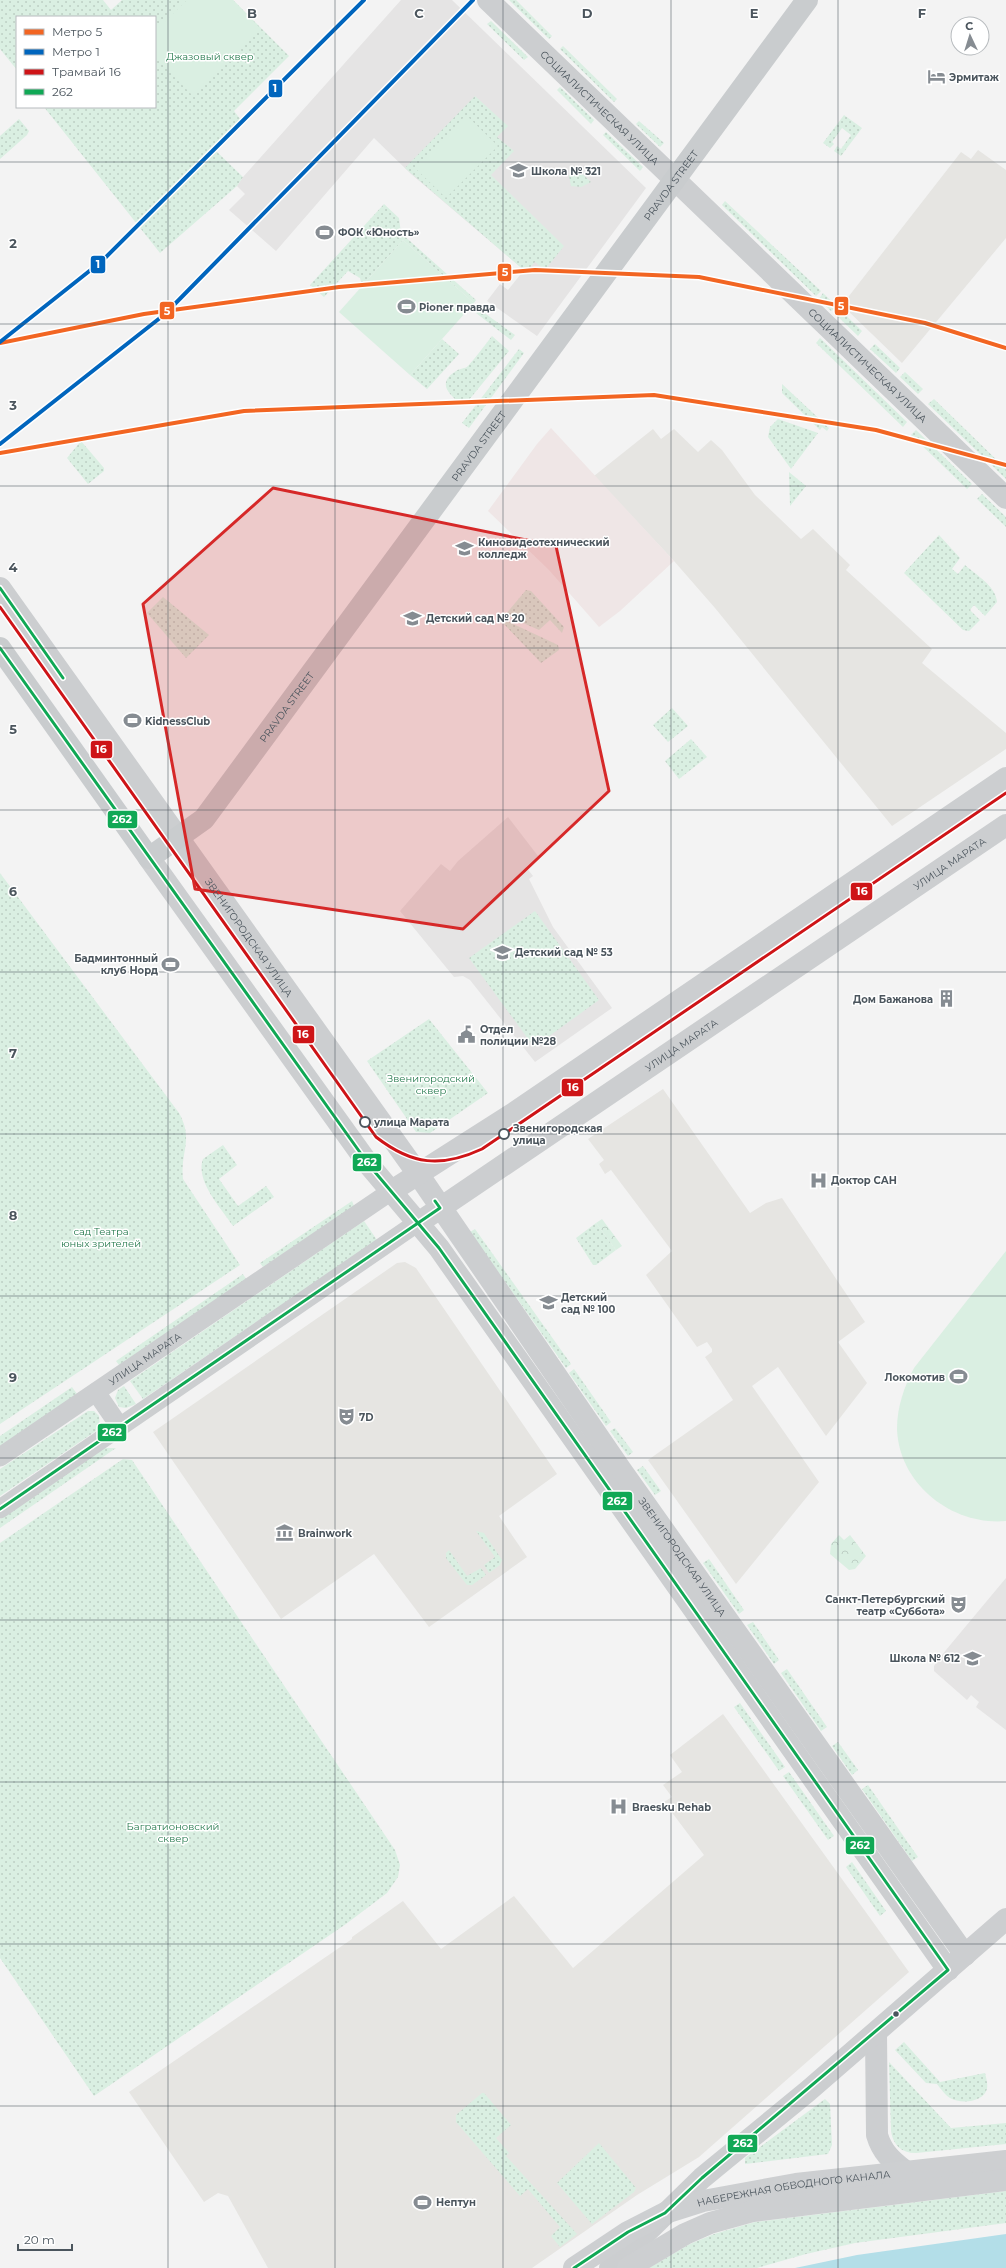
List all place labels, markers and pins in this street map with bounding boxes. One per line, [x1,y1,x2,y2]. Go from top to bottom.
hotel icon: Эрмитаж [926,67,946,87]
place label: Эрмитаж [949,71,1000,84]
school or university icon: Школа № 321 [508,161,528,181]
place label: Школа № 321 [531,165,601,178]
sports icon: ФОК «Юность» [315,222,335,242]
place label: ФОК «Юность» [338,226,420,239]
sports icon: Pioner правда [396,297,416,317]
place label: Pioner правда [419,301,495,314]
place label: Киновидеотехнический колледж [478,536,610,561]
school or university icon: Киновидеотехнический колледж [455,538,475,558]
school or university icon: Детский сад № 20 [403,608,423,628]
place label: Детский сад № 20 [426,612,525,625]
sports icon: KidnessClub [122,711,142,731]
place label: KidnessClub [145,715,210,728]
school or university icon: Детский сад № 53 [492,942,512,962]
place label: Детский сад № 53 [515,946,613,959]
place label: Бадминтонный клуб Норд [74,952,158,977]
sports icon: Бадминтонный клуб Норд [161,954,181,974]
building icon: Дом Бажанова [936,989,956,1009]
place label: Дом Бажанова [853,993,933,1006]
place label: Отдел полиции №28 [480,1023,556,1048]
public building icon: Отдел полиции №28 [457,1025,477,1045]
marker: улица Марата [359,1116,371,1128]
place label: улица Марата [373,1116,449,1129]
place label: Звенигородская улица [512,1122,603,1147]
marker: Звенигородская улица [498,1128,510,1140]
hospital icon: Доктор САН [808,1170,828,1190]
place label: Доктор САН [831,1174,897,1187]
place label: Детский сад № 100 [561,1291,616,1316]
school or university icon: Детский сад № 100 [538,1293,558,1313]
sports icon: Локомотив [948,1367,968,1387]
place label: Локомотив [885,1371,945,1384]
theatre icon: 7D [336,1407,356,1427]
place label: 7D [359,1411,373,1424]
museum icon: Brainwork [275,1523,295,1543]
place label: Brainwork [298,1527,353,1540]
place label: Санкт-Петербургский театр «Суббота» [825,1593,945,1618]
theatre icon: Санкт-Петербургский театр «Суббота» [948,1595,968,1615]
school or university icon: Школа № 612 [963,1648,983,1668]
place label: Школа № 612 [890,1652,960,1665]
hospital icon: Braesku Rehab [609,1797,629,1817]
place label: Braesku Rehab [632,1801,711,1814]
unlabelled marker [891,2009,901,2019]
sports icon: Нептун [413,2192,433,2212]
place label: Нептун [436,2196,476,2209]

